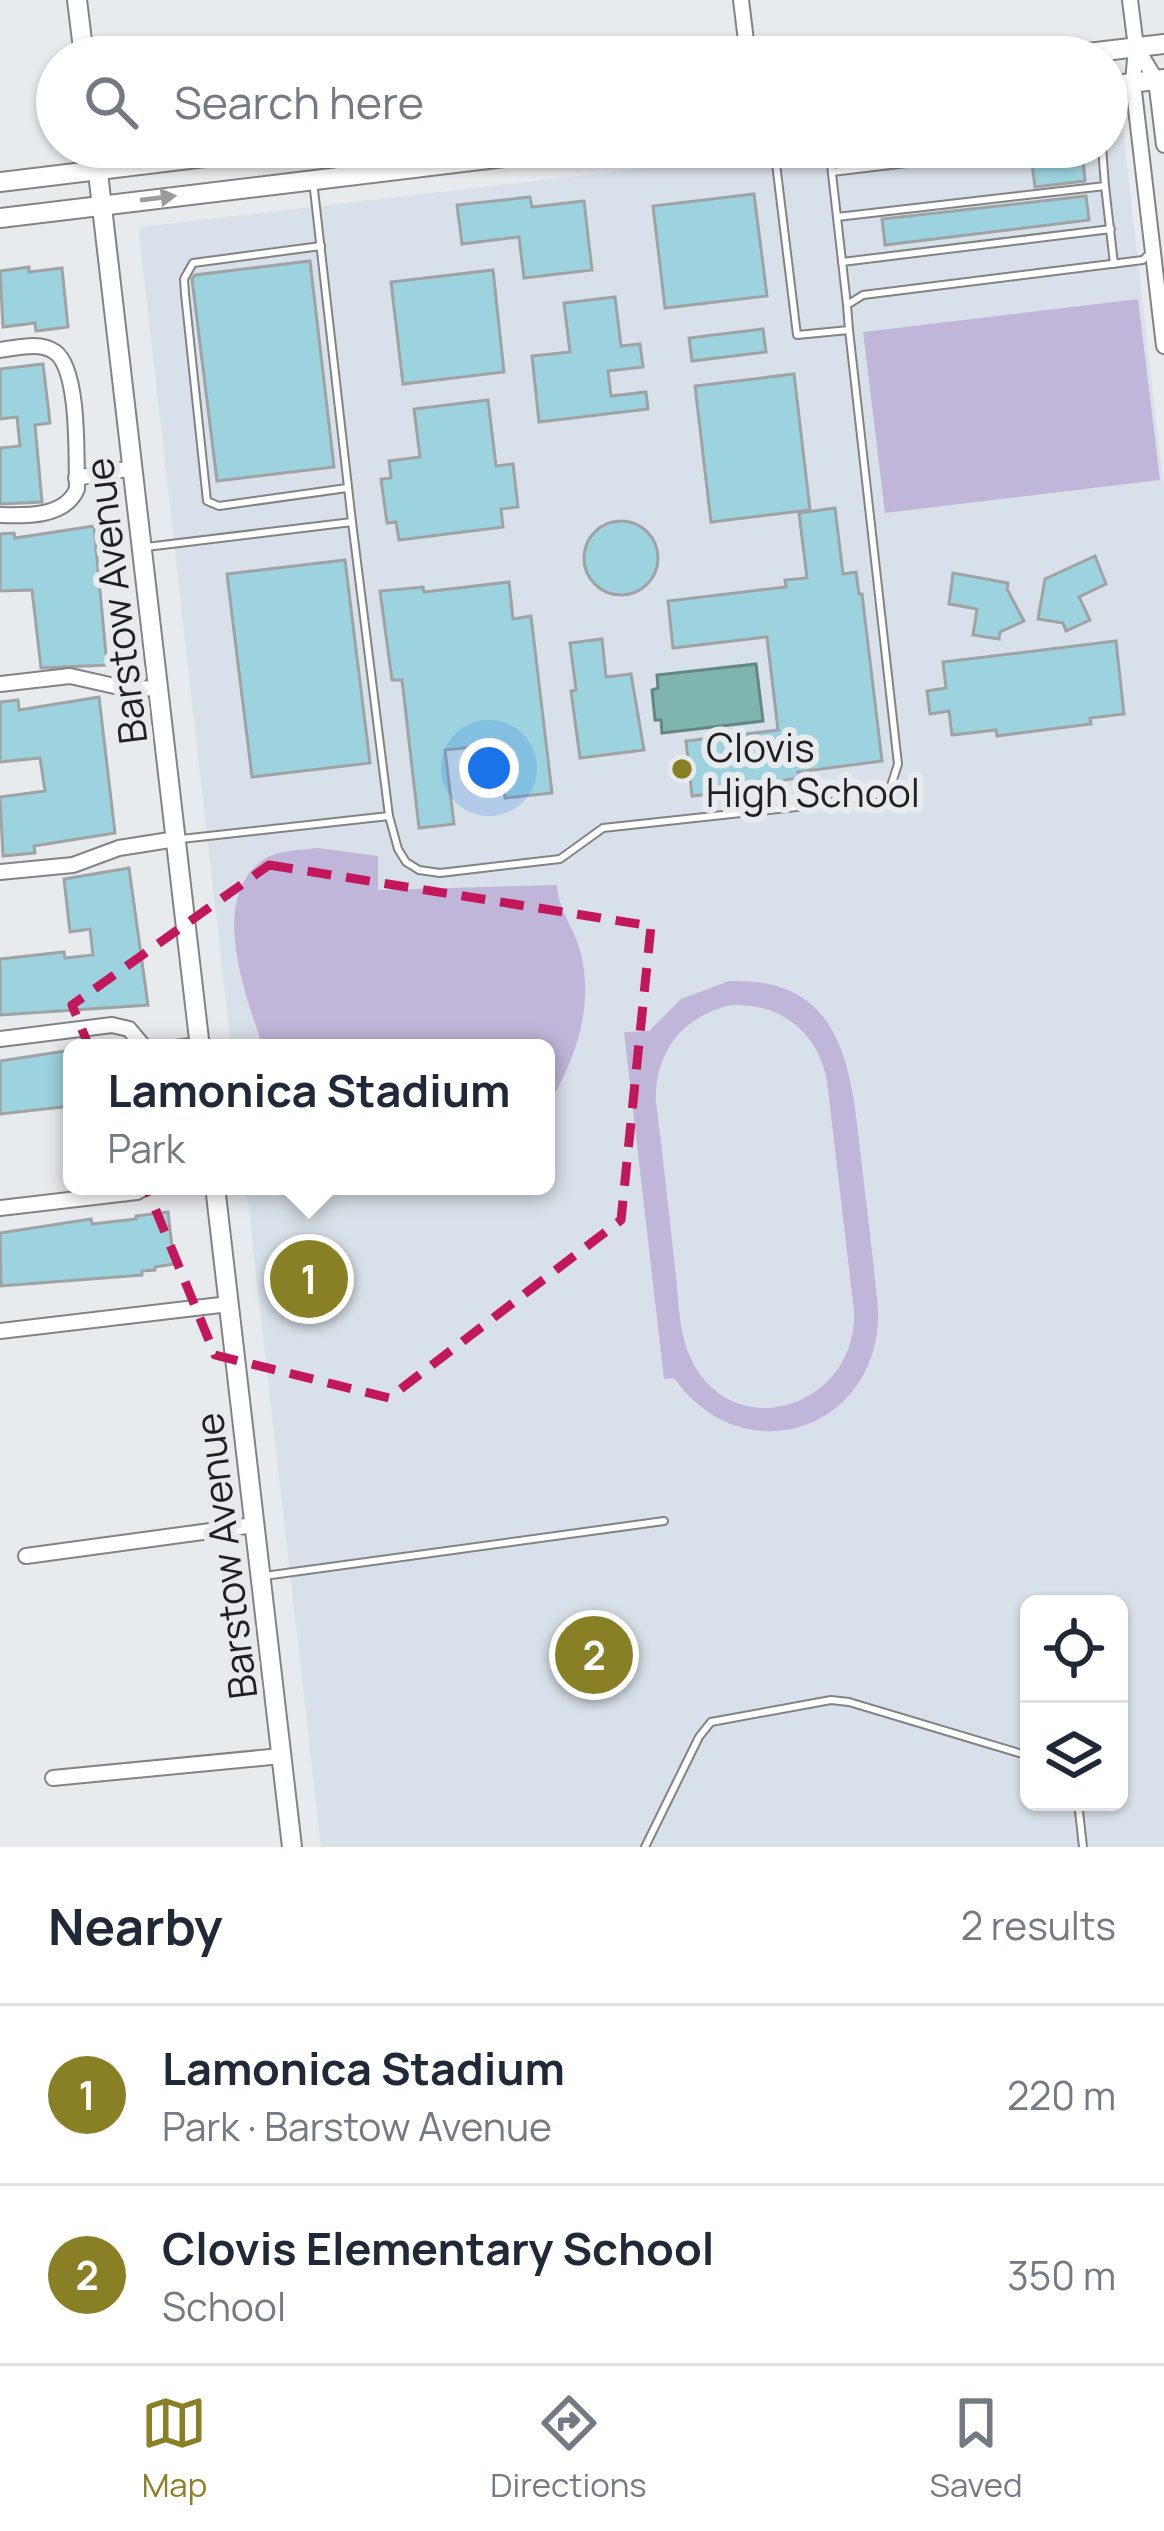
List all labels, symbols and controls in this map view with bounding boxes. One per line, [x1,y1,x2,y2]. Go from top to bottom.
search box [36,36,1128,168]
icon: search [78,69,144,135]
text: Search here [174,71,424,133]
one-way arrow [140,188,177,207]
street label: Barstow Avenue [71,455,159,747]
place label: Clovis High School [706,720,920,819]
your location [459,738,519,798]
marker: Clovis High School [669,756,695,782]
popup [63,1039,555,1195]
text: Lamonica Stadium [107,1059,511,1121]
text: Park [107,1121,185,1175]
pin: 1 [270,1234,348,1324]
street label: Barstow Avenue [181,1410,269,1702]
map controls [1020,1595,1128,1811]
button: locate [1020,1595,1128,1703]
pin: 2 [555,1610,633,1700]
button: layers [1020,1703,1128,1811]
text: Nearby [48,1891,223,1960]
text: 2 results [961,1898,1116,1952]
text: Lamonica Stadium [162,2037,565,2099]
text: 1 [78,2068,96,2122]
text: 220 m [1007,2068,1116,2122]
text: Park · Barstow Avenue [162,2099,552,2153]
text: Clovis Elementary School [162,2217,714,2279]
text: 2 [75,2248,99,2302]
text: 350 m [1007,2248,1116,2302]
text: School [162,2279,286,2333]
tab: Map [141,2390,207,2507]
tab: Directions [490,2390,647,2507]
tab: Saved [930,2390,1023,2507]

